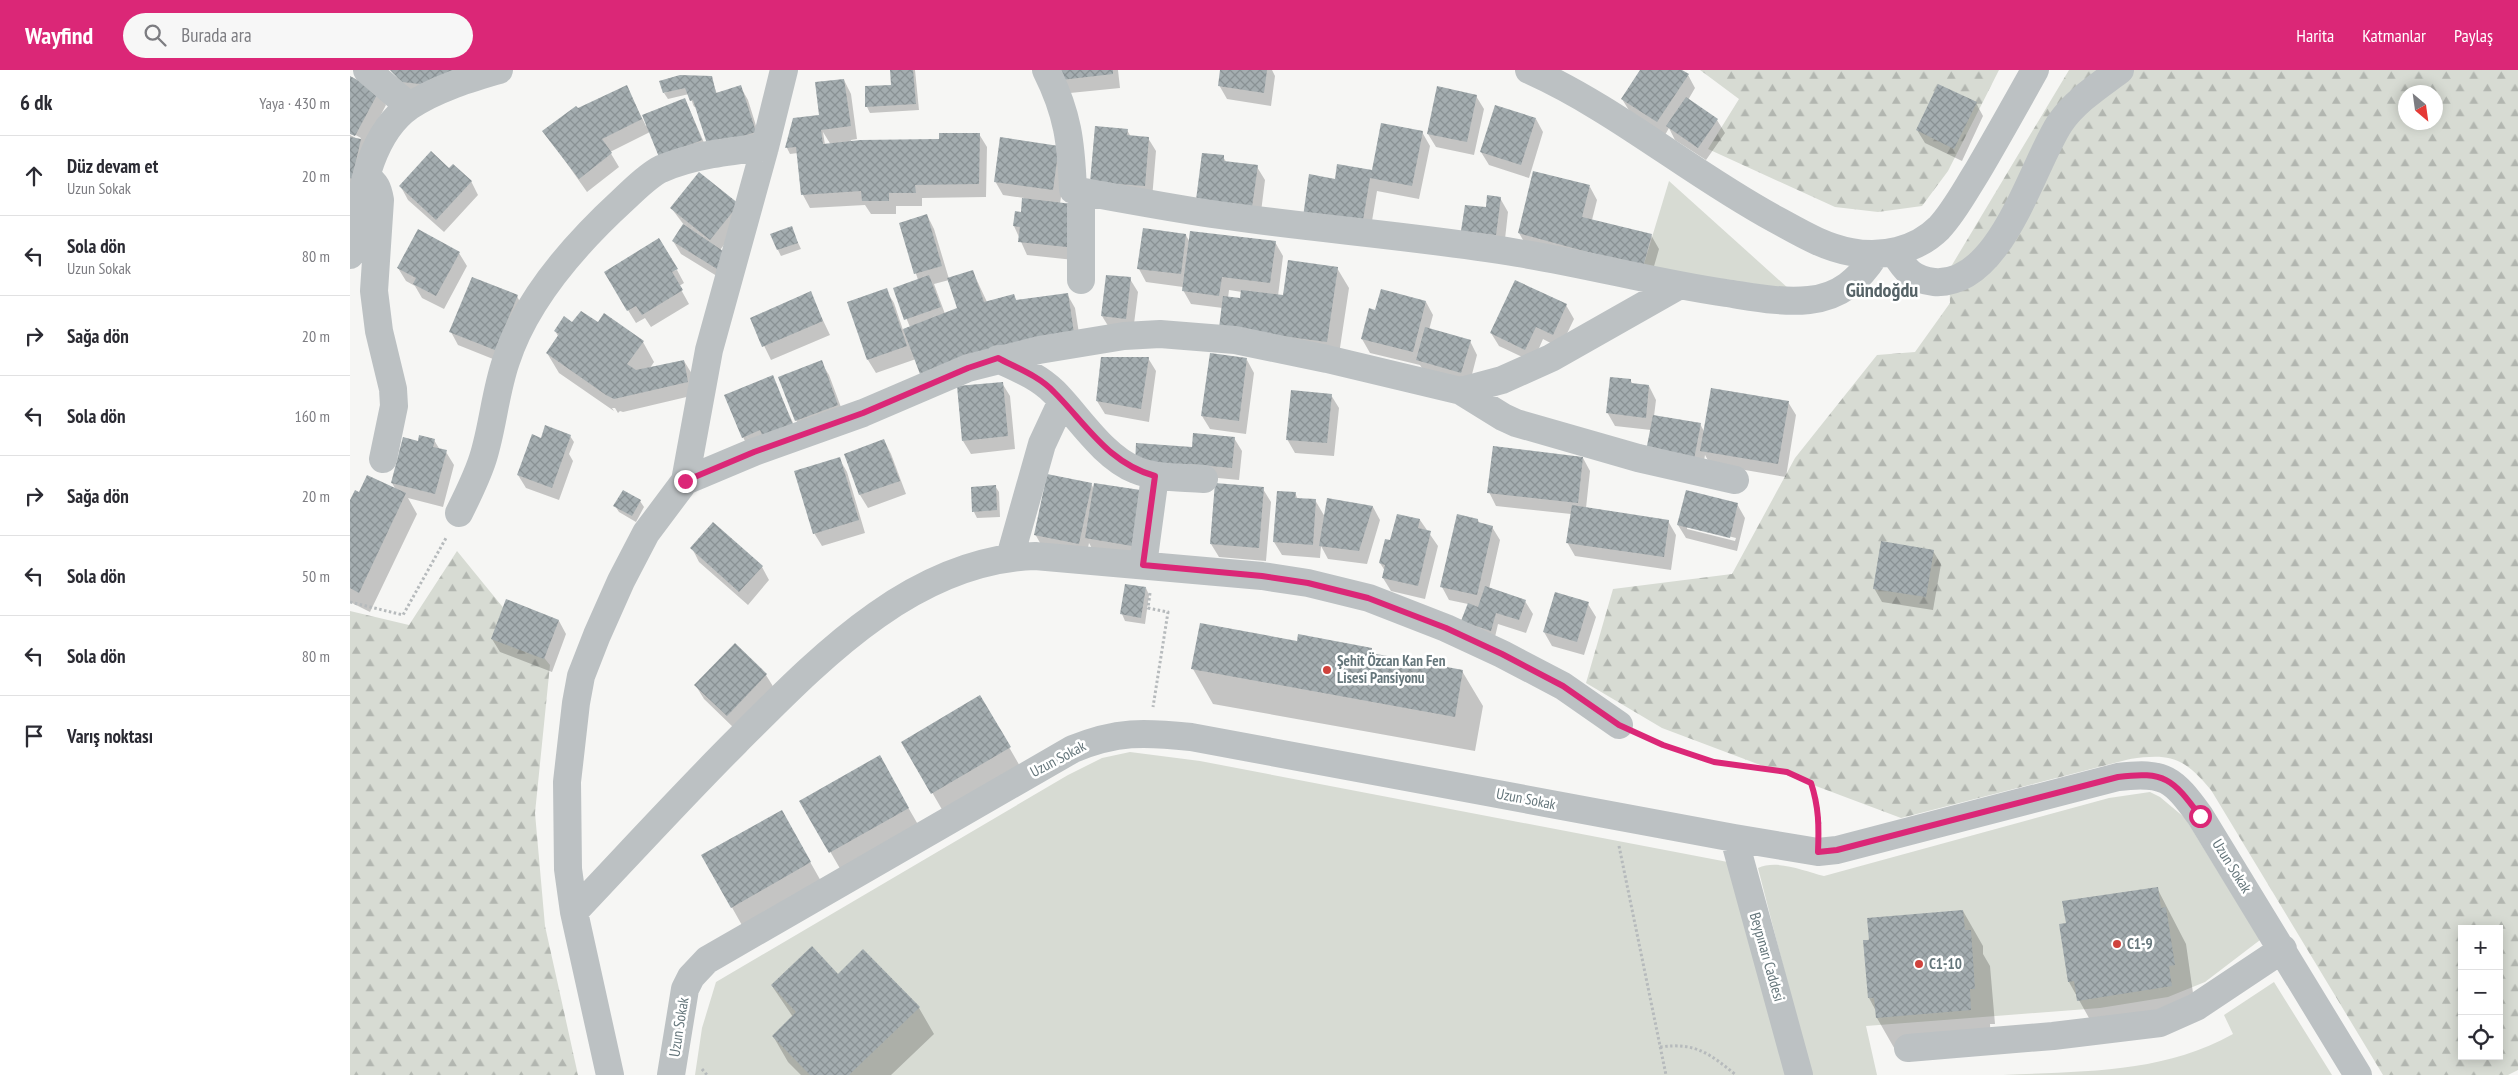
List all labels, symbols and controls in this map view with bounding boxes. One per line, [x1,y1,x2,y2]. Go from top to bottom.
search box [123,13,473,58]
text: Wayfind [25,20,93,51]
icon: search [141,21,169,49]
text: Burada ara [181,23,252,47]
text: Harita [2296,24,2334,47]
text: Katmanlar [2362,24,2426,47]
text: Paylaş [2454,24,2493,47]
north arrow [2398,85,2443,130]
text: 6 dk [20,89,52,116]
text: Yaya · 430 m [259,93,330,113]
text: Düz devam et [67,154,158,178]
icon: ahead [20,162,48,190]
text: 20 m [302,166,330,186]
text: Uzun Sokak [67,178,131,198]
text: Sola dön [67,234,126,258]
icon: left [20,242,48,270]
text: 80 m [302,246,330,266]
text: Uzun Sokak [67,258,131,278]
district label: Gündoğdu [1846,277,1918,303]
icon: right [20,322,48,350]
text: Sağa dön [67,324,129,348]
text: 20 m [302,326,330,346]
icon: left [20,402,48,430]
text: Sola dön [67,404,126,428]
text: 160 m [295,406,330,426]
route end [674,470,697,493]
icon: right [20,482,48,510]
text: Sağa dön [67,484,129,508]
text: 20 m [302,486,330,506]
icon: left [20,562,48,590]
text: Sola dön [67,564,126,588]
text: 50 m [302,566,330,586]
icon: left [20,642,48,670]
text: Sola dön [67,644,126,668]
text: 80 m [302,646,330,666]
place label: Şehit Özcan Kan Fen Lisesi Pansiyonu [1337,651,1446,687]
marker: Şehit Özcan Kan Fen Lisesi Pansiyonu [1321,664,1333,676]
icon: arrive [20,722,48,750]
text: Varış noktası [67,724,153,748]
street label: Uzun Sokak [1027,736,1089,781]
street label: Uzun Sokak [1495,783,1558,814]
route start [2189,805,2212,828]
street label: Uzun Sokak [2208,835,2256,896]
street label: Beypınarı Caddesi [1746,910,1789,1004]
map controls [2458,925,2503,1060]
button: + [2458,925,2503,970]
place label: C1-9 [2127,934,2153,953]
marker: C1-9 [2111,938,2123,950]
place label: C1-10 [1929,954,1962,973]
marker: C1-10 [1913,958,1925,970]
button: − [2458,970,2503,1015]
street label: Uzun Sokak [664,996,693,1058]
button: locate [2458,1015,2503,1060]

